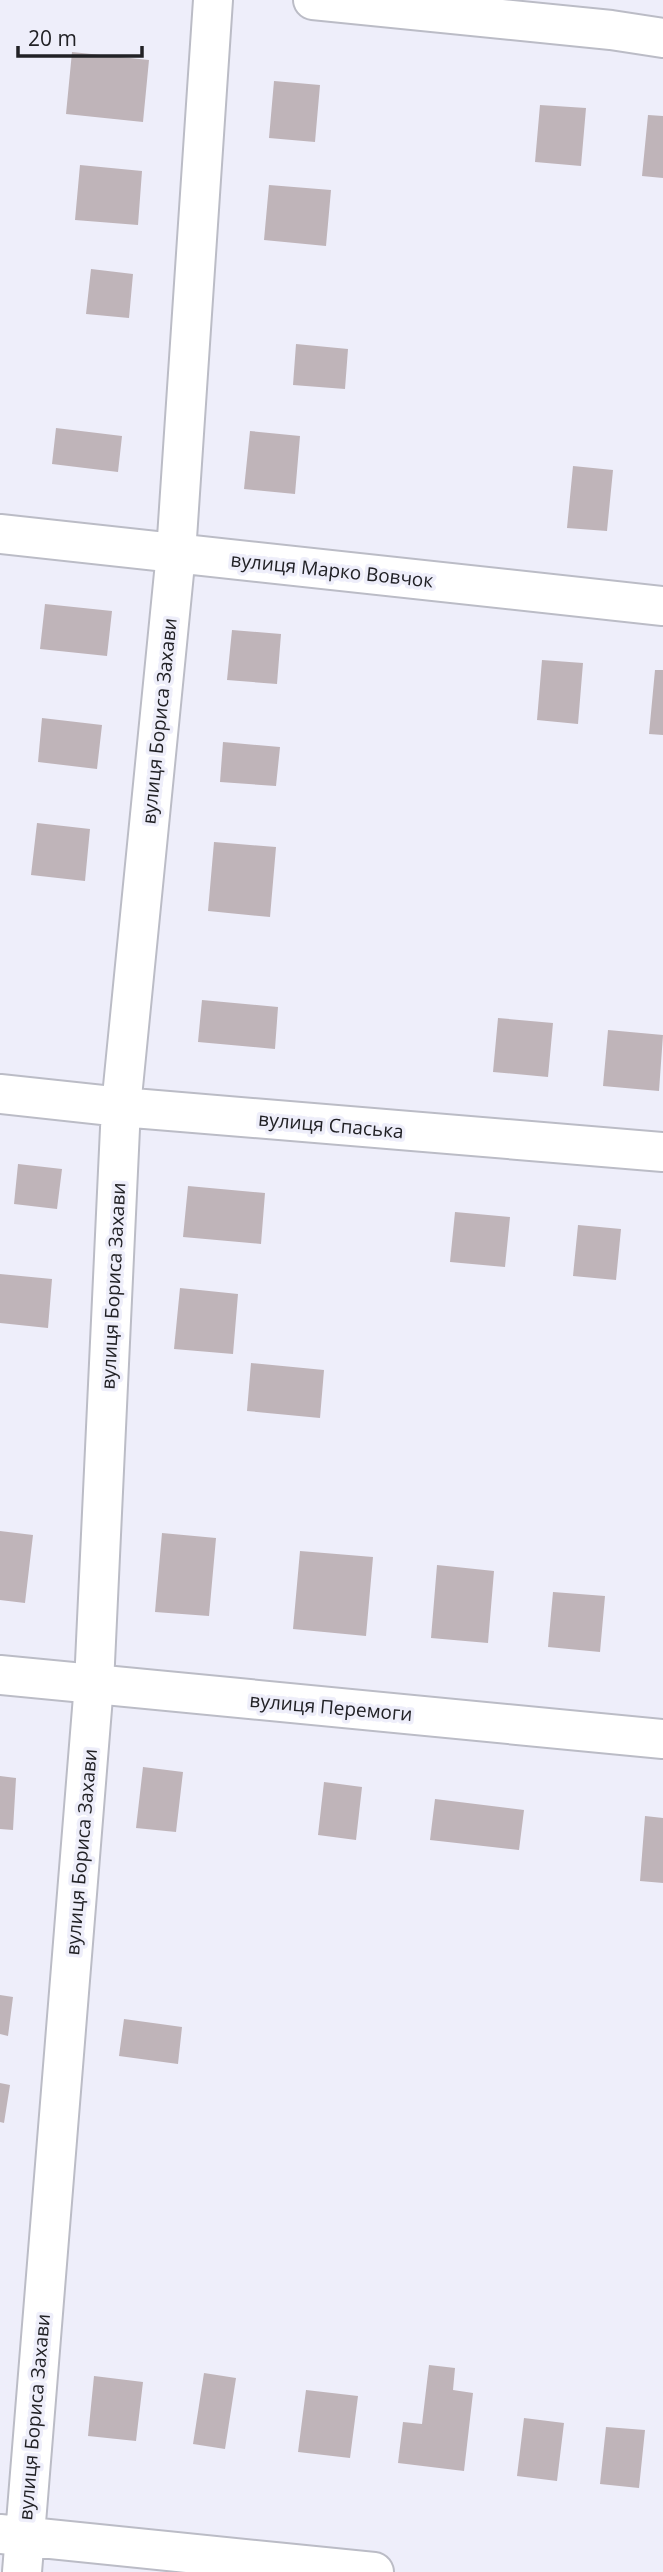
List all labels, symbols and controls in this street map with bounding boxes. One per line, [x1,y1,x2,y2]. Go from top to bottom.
scale bar [18,14,142,58]
text: 20 m [28,24,77,52]
street label: вулиця Марко Вовчок [229,546,435,594]
street label: вулиця Бориса Захави [135,617,183,825]
street label: вулиця Спаська [257,1106,405,1144]
street label: вулиця Бориса Захави [95,1182,131,1390]
street label: вулиця Перемоги [249,1687,413,1727]
street label: вулиця Бориса Захави [59,1748,103,1956]
street label: вулиця Бориса Захави [12,2313,56,2521]

